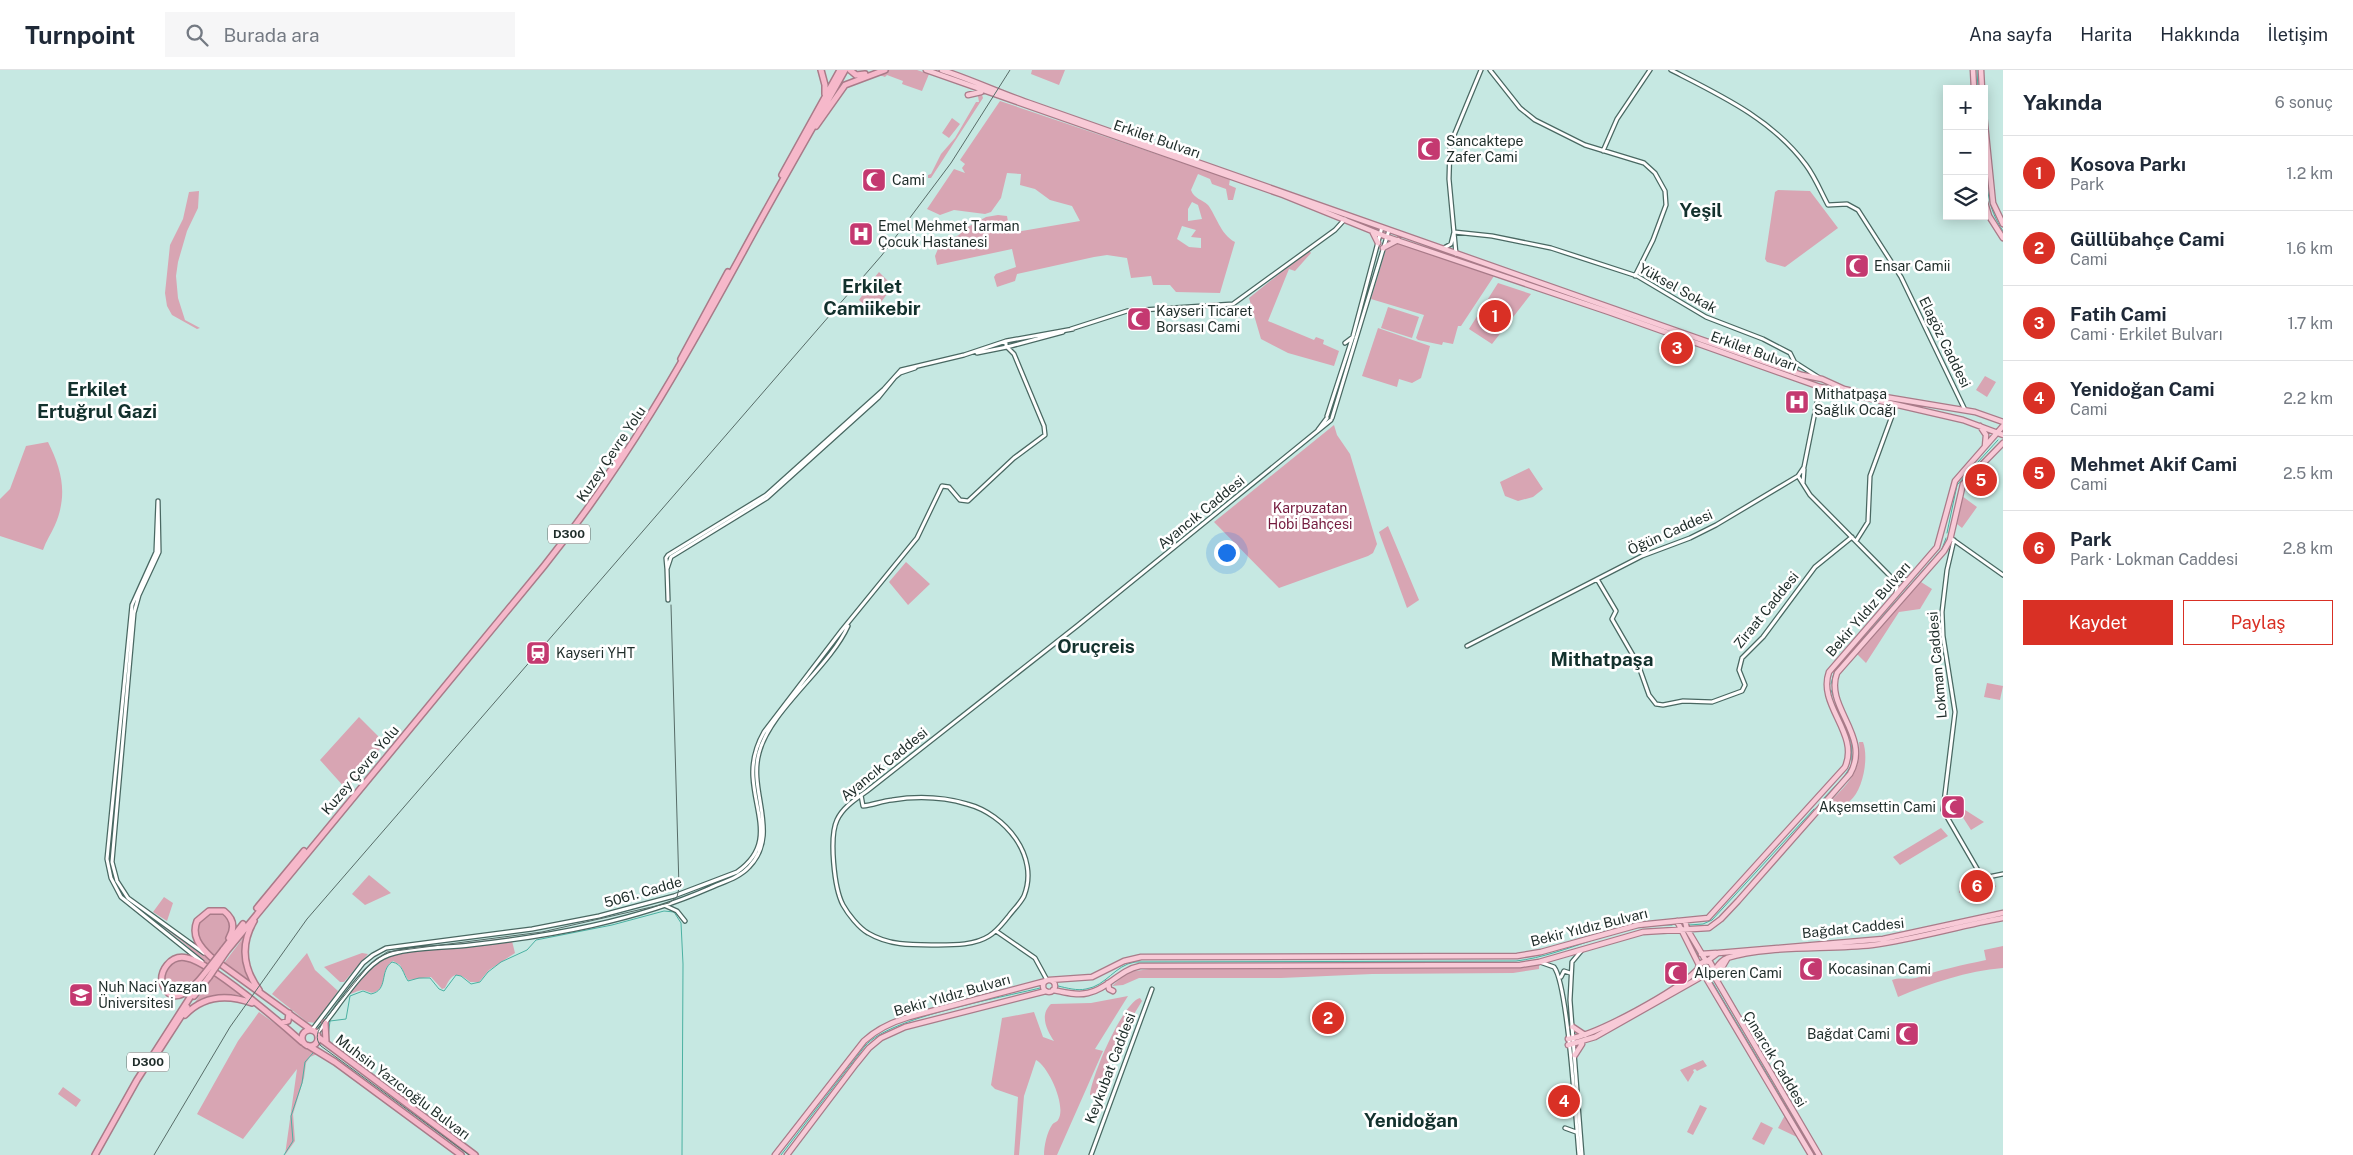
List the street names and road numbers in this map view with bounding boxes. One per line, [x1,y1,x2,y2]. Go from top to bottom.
street label: Erkilet Bulvarı [1111,117,1203,161]
street label: Yüksel Sokak [1636,260,1720,316]
street label: Elagöz Caddesi [1916,294,1974,390]
street label: Erkilet Bulvarı [1709,328,1799,374]
street label: Kuzey Çevre Yolu [573,403,649,505]
street label: Ayancık Caddesi [1154,472,1248,552]
street label: Öğün Caddesi [1624,504,1715,558]
road number: D300 [548,524,590,544]
street label: Bekir Yıldız Bulvarı [1823,558,1913,660]
street label: Ziraat Caddesi [1730,569,1802,651]
street label: Lokman Caddesi [1924,611,1950,719]
street label: Kuzey Çevre Yolu [318,722,402,818]
street label: Ayancık Caddesi [837,724,931,804]
street label: 5061. Cadde [602,873,684,911]
street label: Bekir Yıldız Bulvarı [1529,905,1649,949]
street label: Bağdat Caddesi [1801,915,1905,941]
street label: Bekir Yıldız Bulvarı [892,971,1012,1019]
street label: Çınarcık Caddesi [1740,1008,1810,1110]
street label: Keykubat Caddesi [1082,1010,1138,1126]
street label: Muhsin Yazıcıoğlu Bulvarı [333,1031,473,1143]
road number: D300 [127,1052,169,1072]

